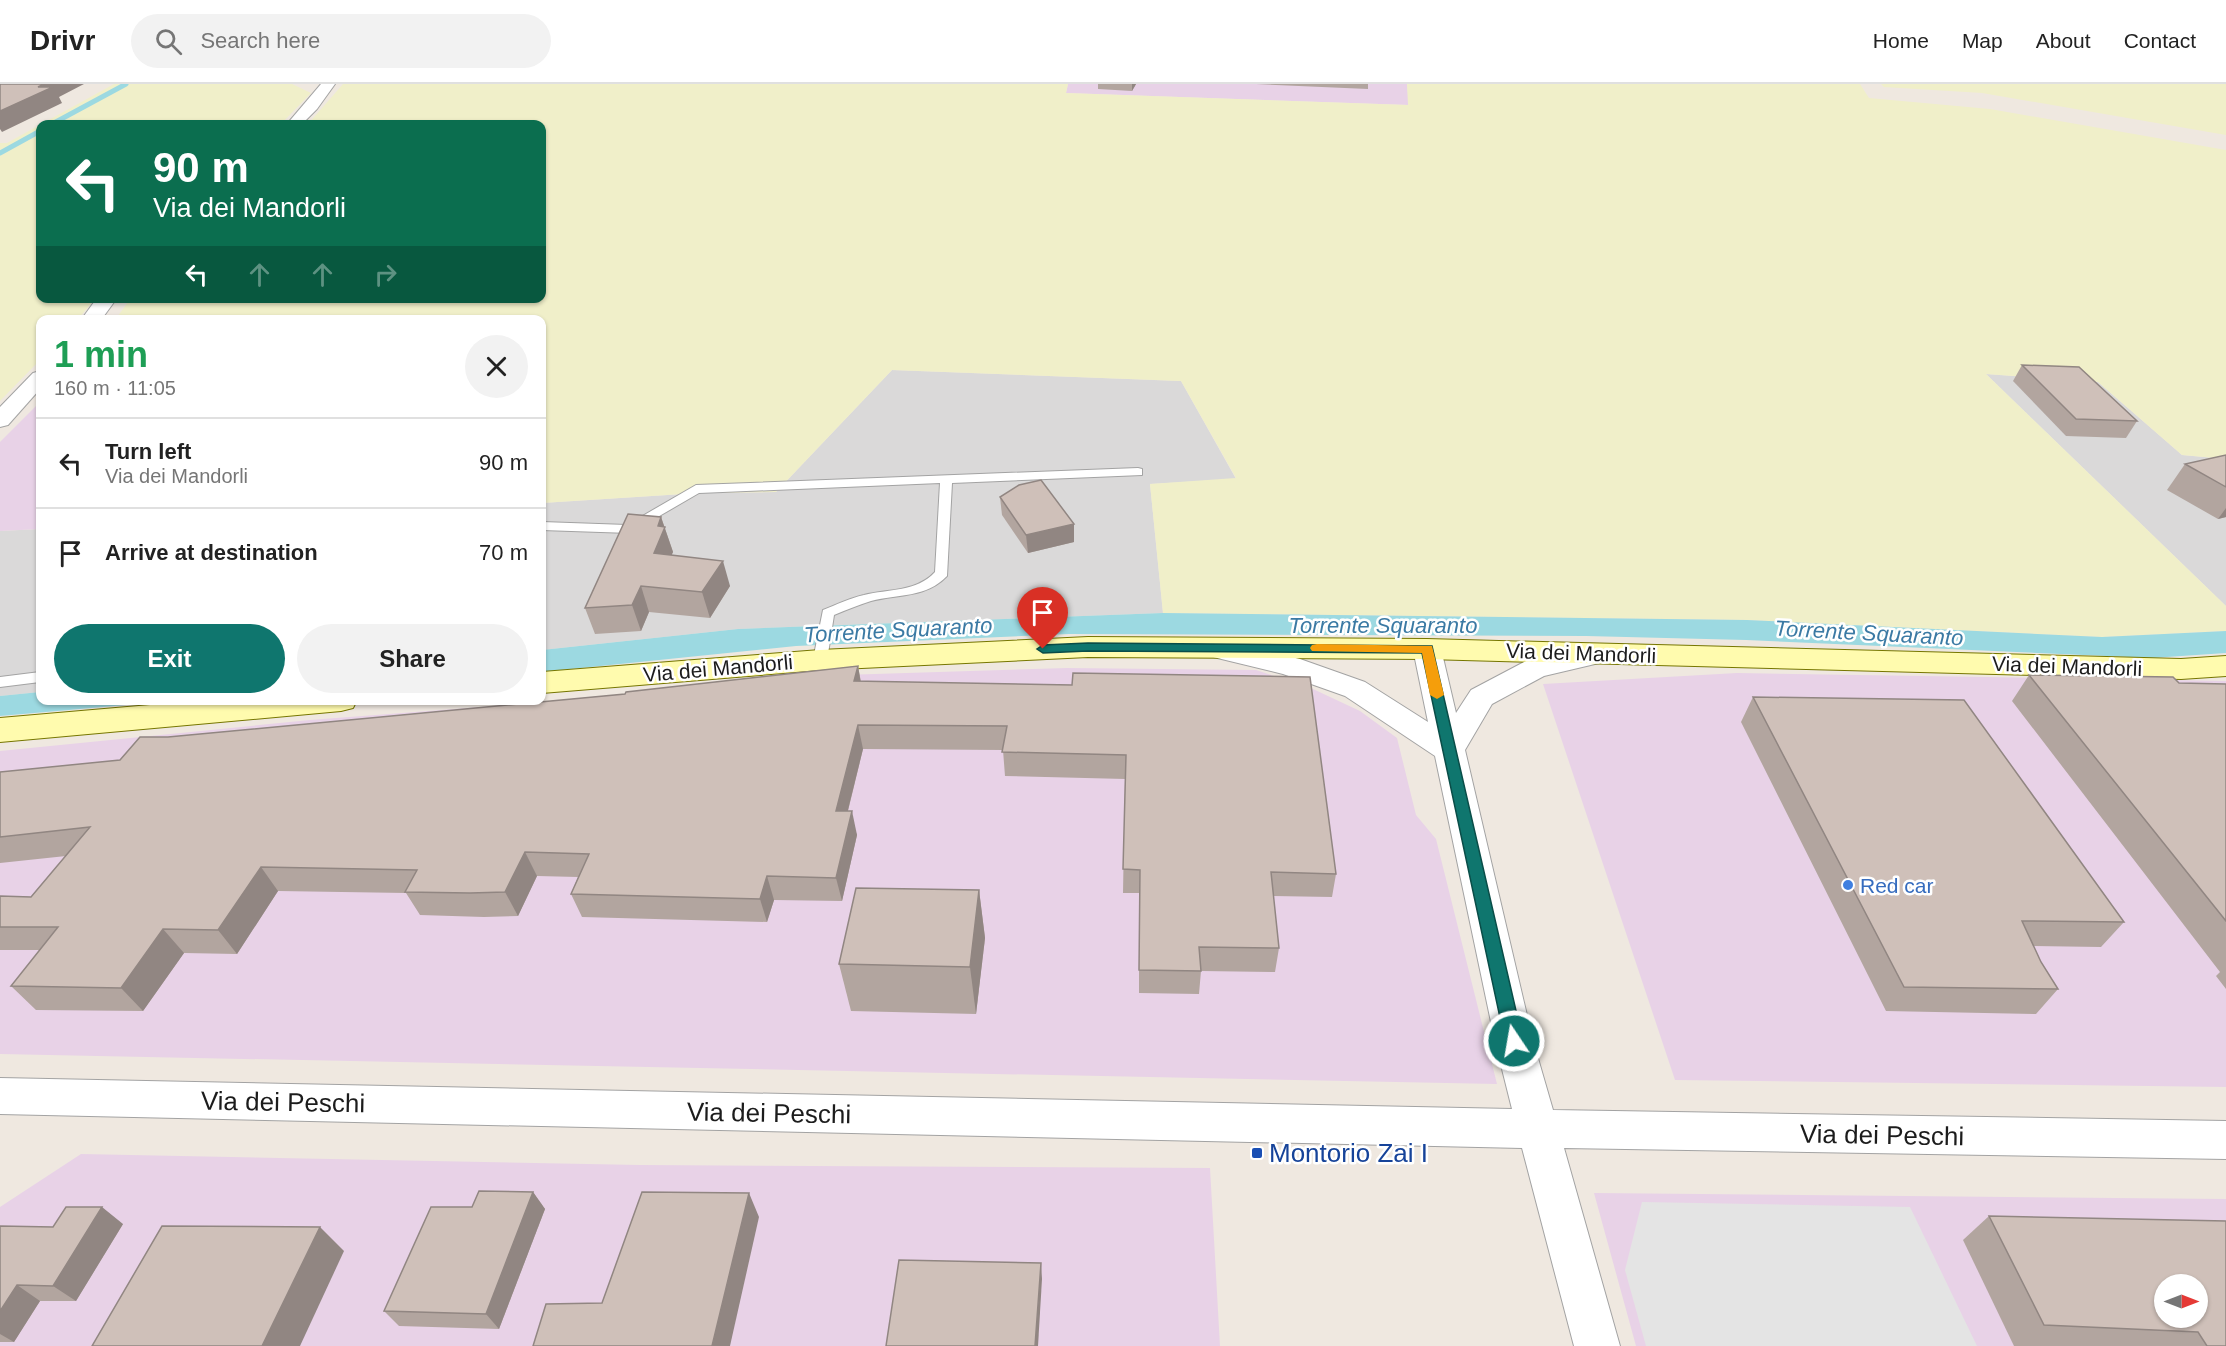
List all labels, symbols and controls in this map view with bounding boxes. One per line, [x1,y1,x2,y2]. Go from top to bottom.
search box [131,14,551,68]
text: Drivr [30,25,95,56]
icon: search [152,25,185,58]
text: Search here [200,28,320,53]
text: Home [1873,29,1929,52]
text: Map [1962,29,2003,52]
text: About [2036,29,2091,52]
text: Contact [2124,29,2196,52]
icon: left [54,144,132,222]
text: 90 m [153,144,249,191]
text: Via dei Mandorli [153,193,346,223]
icon: left [180,258,213,291]
icon: ahead [243,258,276,291]
icon: ahead [306,258,339,291]
icon: right [369,258,402,291]
text: 1 min [54,334,148,375]
button: close [465,335,528,398]
text: 160 m · 11:05 [54,377,176,399]
text: Turn left [105,439,191,464]
icon: left [54,447,87,480]
text: 90 m [479,450,528,475]
text: Via dei Mandorli [105,465,248,487]
icon: arrive [54,537,87,570]
text: Arrive at destination [105,540,318,565]
text: 70 m [479,540,528,565]
pin [1017,587,1068,649]
icon: arrive [1026,596,1059,629]
water label: Torrente Squaranto [803,613,993,647]
water label: Torrente Squaranto [1289,613,1477,638]
water label: Torrente Squaranto [1774,616,1964,650]
button: Exit [54,624,285,693]
button: Share [297,624,528,693]
street label: Via dei Mandorli [1506,639,1656,667]
street label: Via dei Mandorli [642,650,794,686]
street label: Via dei Mandorli [1992,652,2142,680]
place label: Red car [1860,874,1934,897]
marker: Red car [1841,878,1855,892]
position arrow [1482,1009,1546,1073]
street label: Via dei Peschi [201,1086,365,1118]
street label: Via dei Peschi [687,1097,851,1129]
street label: Via dei Peschi [1800,1119,1964,1151]
place label: Montorio Zai I [1269,1138,1428,1168]
marker: Montorio Zai I [1250,1146,1264,1160]
north arrow [2154,1274,2208,1328]
map controls [2154,1274,2208,1328]

